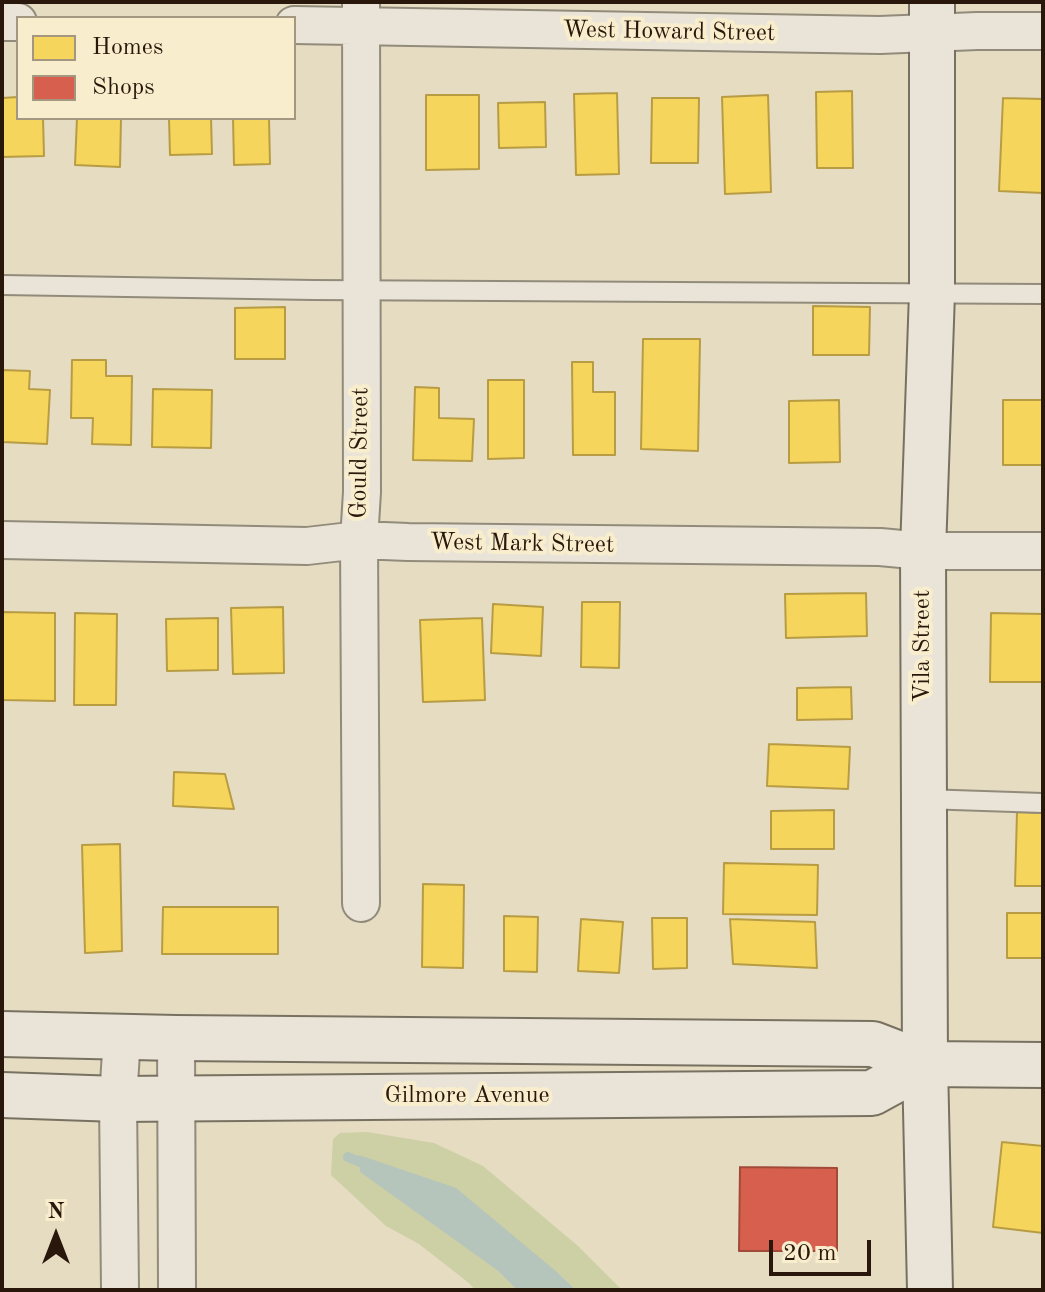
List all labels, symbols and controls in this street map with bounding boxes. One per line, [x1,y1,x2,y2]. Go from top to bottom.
legend [16,16,296,120]
street label: West Howard Street [562,16,776,48]
text: Homes [92,36,163,60]
text: Shops [92,76,155,100]
street label: Gould Street [344,387,376,519]
street label: West Mark Street [430,528,614,560]
street label: Vila Street [909,590,937,702]
street label: Gilmore Avenue [384,1082,550,1110]
north arrow [16,1196,96,1276]
text: N [48,1201,64,1223]
scale bar [773,1224,875,1274]
text: 20 m [783,1242,837,1266]

